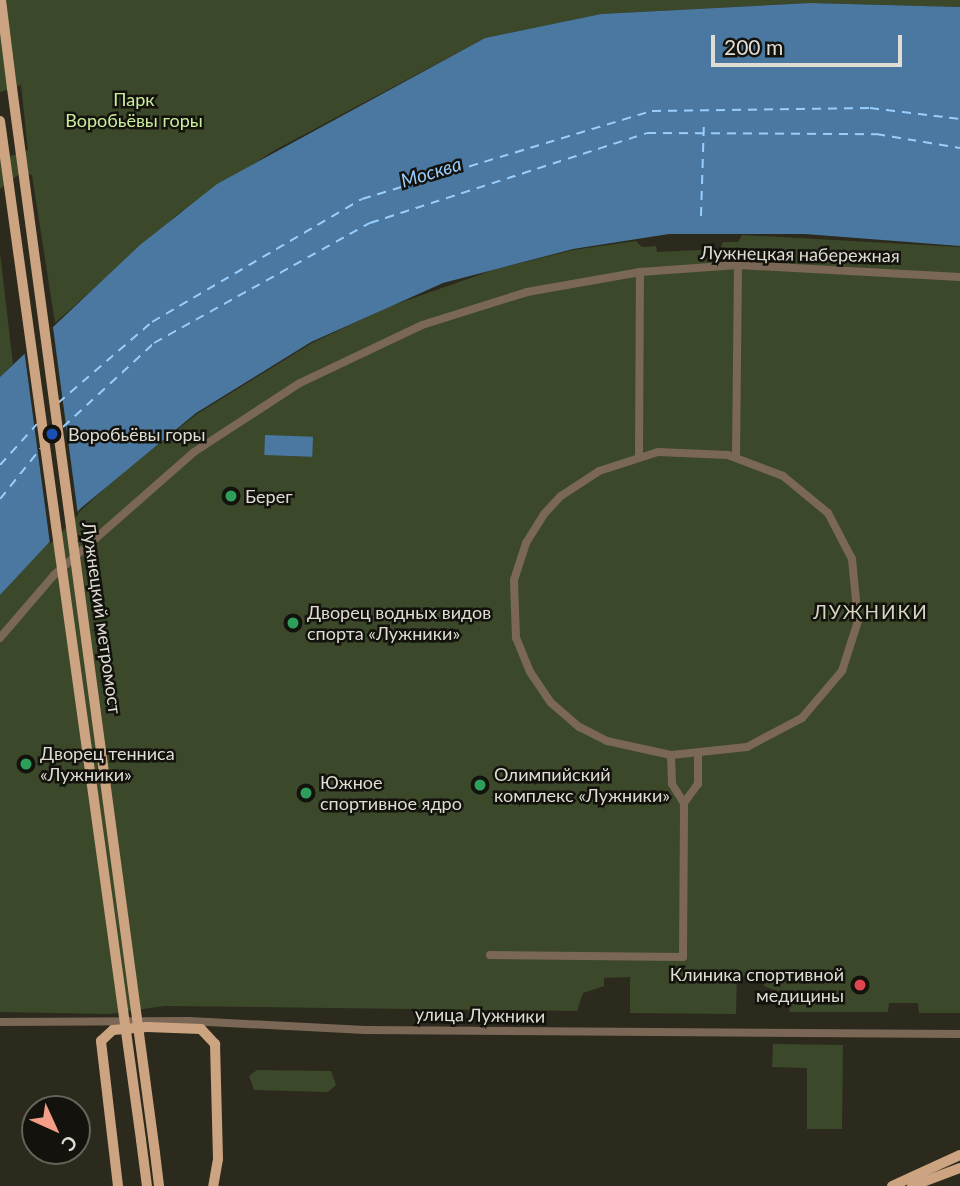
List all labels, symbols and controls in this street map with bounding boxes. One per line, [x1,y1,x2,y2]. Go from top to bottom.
scale bar [715,21,906,65]
text: 200 m [724,34,783,59]
park label: Парк Воробьёвы горы [65,89,203,132]
water label: Москва [398,152,464,192]
street label: Лужнецкая набережная [700,241,900,267]
place label: Воробьёвы горы [68,423,205,445]
marker: Воробьёвы горы [42,424,62,444]
place label: Берег [245,485,293,507]
marker: Берег [223,488,239,504]
street label: Лужнецкий метромост [78,521,126,715]
district label: ЛУЖНИКИ [814,601,928,623]
place label: Дворец водных видов спорта «Лужники» [307,602,491,644]
marker: Дворец водных видов спорта «Лужники» [285,615,301,631]
place label: Дворец тенниса «Лужники» [40,743,175,786]
marker: Дворец тенниса «Лужники» [18,756,34,772]
place label: Олимпийский комплекс «Лужники» [494,764,670,806]
place label: Южное спортивное ядро [320,772,462,814]
marker: Олимпийский комплекс «Лужники» [472,777,488,793]
marker: Южное спортивное ядро [298,785,314,801]
place label: Клиника спортивной медицины [670,964,844,1006]
marker: Клиника спортивной медицины [850,975,870,995]
street label: улица Лужники [415,1003,545,1027]
north arrow [21,1095,91,1165]
text: С [57,1131,82,1156]

